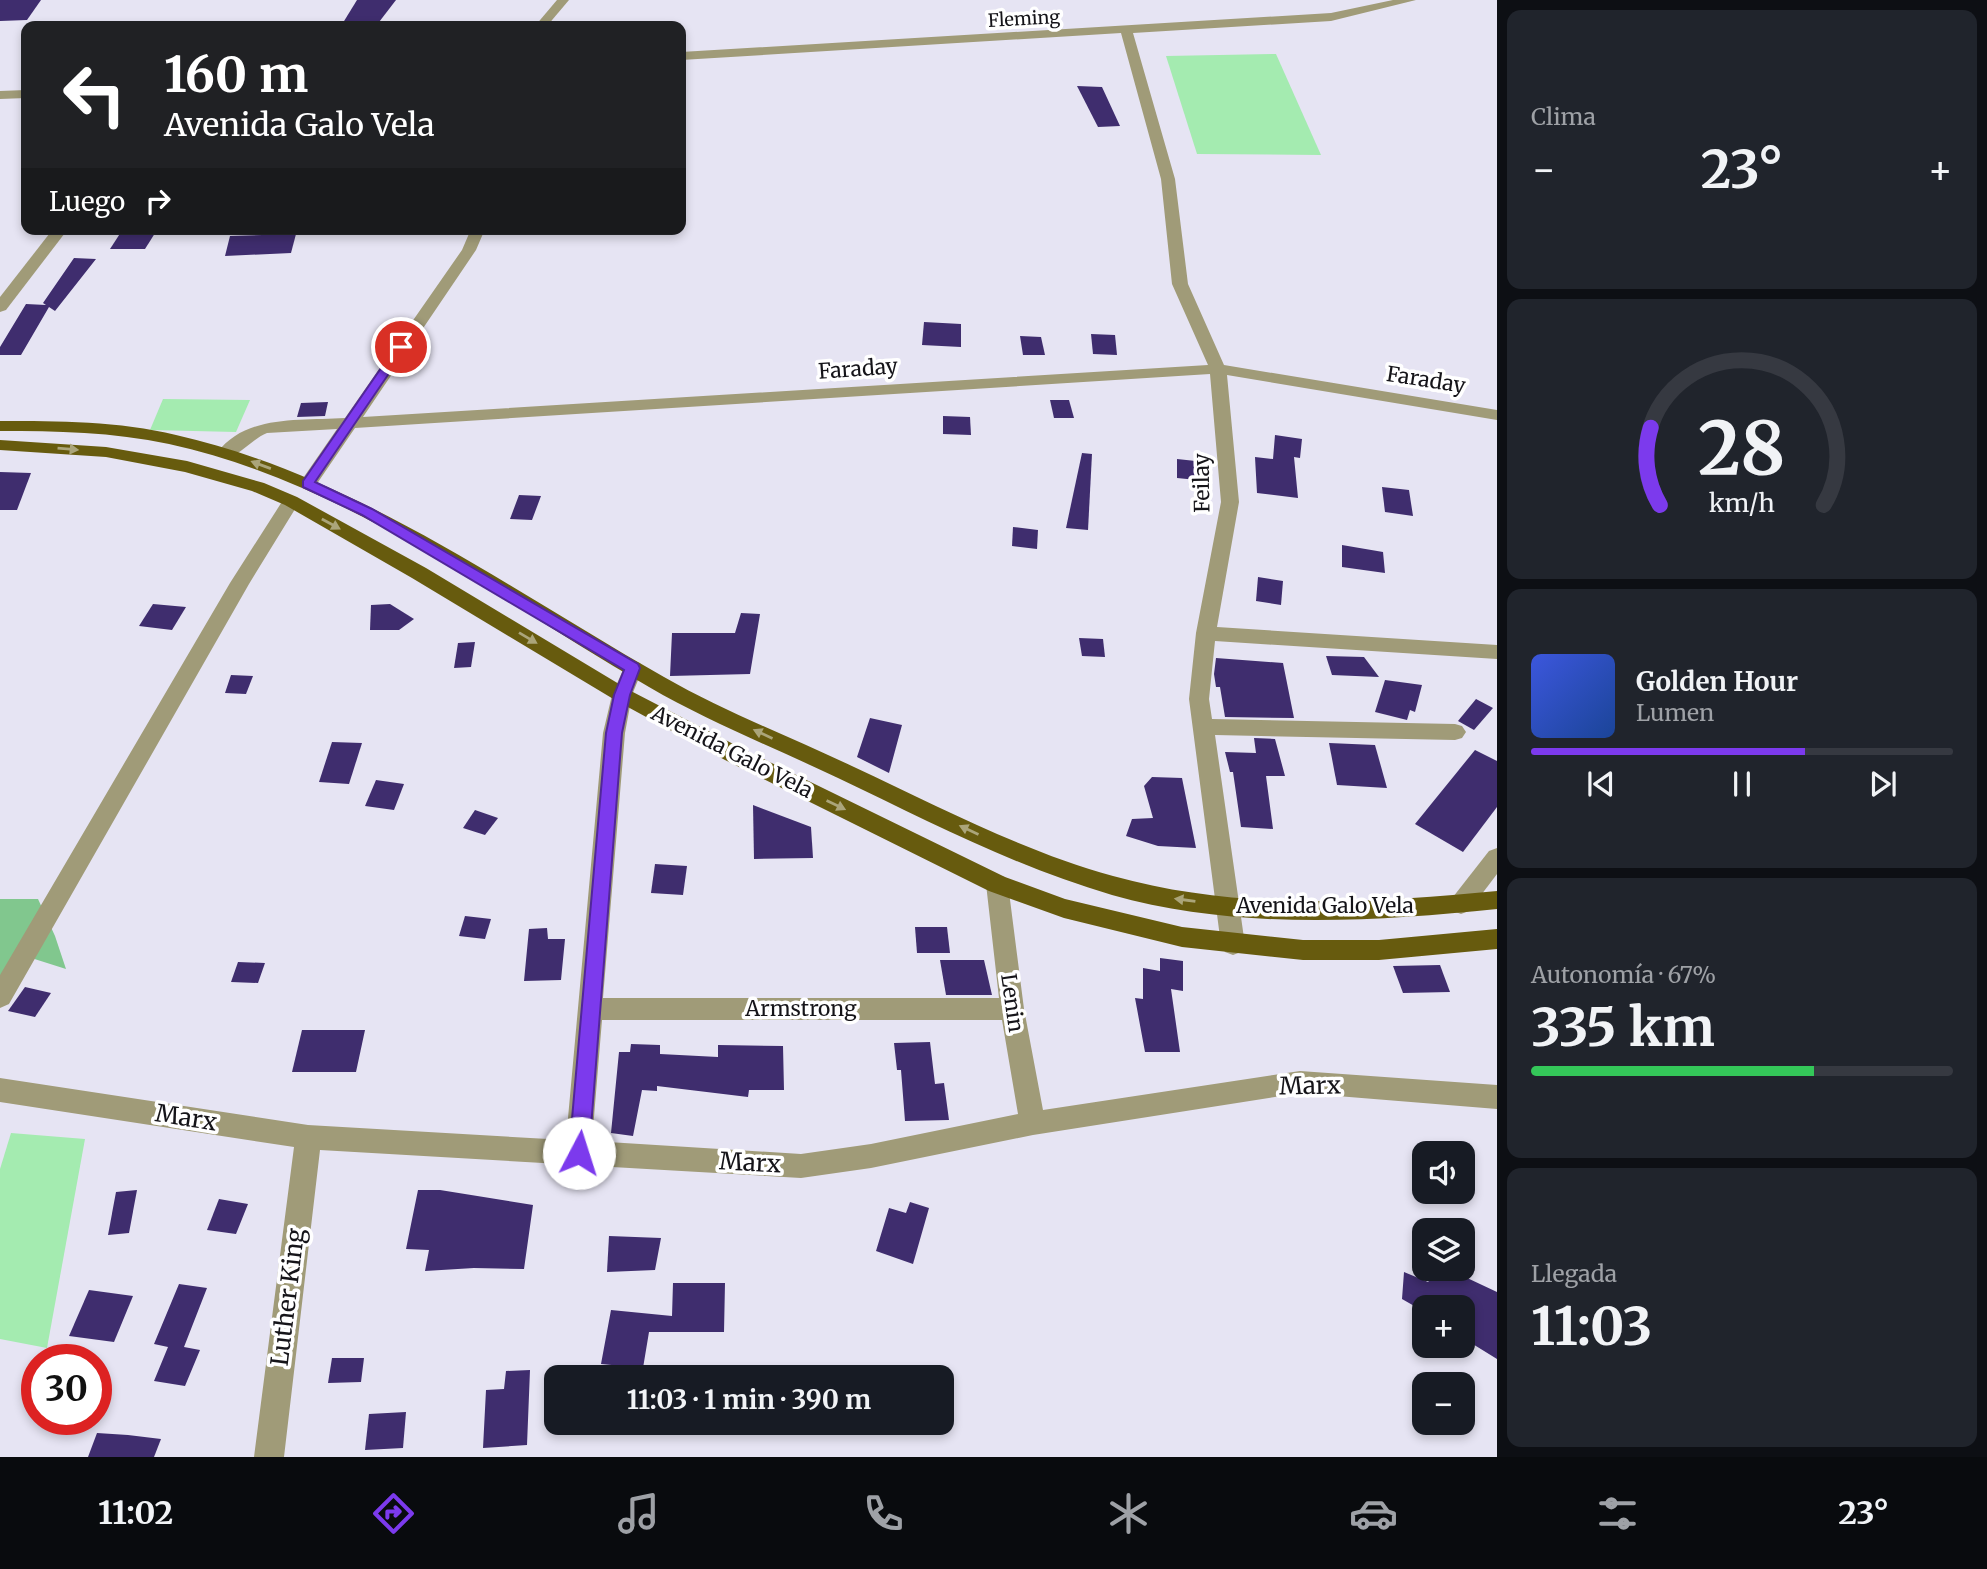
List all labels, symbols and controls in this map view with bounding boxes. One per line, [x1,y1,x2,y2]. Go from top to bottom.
street label: Fleming [987,5,1061,32]
text: 160 m [164,44,308,105]
icon: left [49,49,140,140]
text: Clima [1531,102,1596,131]
text: Avenida Galo Vela [164,105,435,145]
text: 23° [1701,137,1783,202]
text: − [1531,146,1556,193]
text: + [1928,146,1953,193]
icon: right [139,182,177,220]
text: Luego [49,185,125,218]
pin [371,317,431,377]
icon: arrive [382,328,420,366]
street label: Faraday [817,352,899,385]
street label: Faraday [1385,360,1468,399]
text: 28 [1698,404,1786,496]
one-way arrow [57,444,79,455]
street label: Feilay [1187,452,1216,513]
one-way arrow [251,459,272,470]
text: km/h [1709,487,1775,519]
one-way arrow [322,518,341,530]
one-way arrow [519,631,538,644]
text: Golden Hour [1636,665,1798,698]
text: Lumen [1636,698,1714,727]
street label: Avenida Galo Vela [646,699,817,804]
one-way arrow [753,728,773,739]
icon: previous [1582,765,1620,803]
icon: pause [1723,765,1761,803]
icon: next [1864,765,1902,803]
one-way arrow [826,799,846,810]
one-way arrow [959,825,979,836]
street label: Avenida Galo Vela [1235,892,1414,919]
one-way arrow [1173,894,1195,905]
text: Autonomía · 67% [1531,960,1716,989]
street label: Lenin [995,972,1030,1034]
street label: Armstrong [744,995,857,1022]
text: 335 km [1531,995,1715,1060]
street label: Marx [1279,1069,1342,1102]
street label: Marx [153,1097,220,1138]
position arrow [542,1116,616,1190]
map controls [1412,1141,1475,1435]
button: sound [1412,1141,1475,1204]
street label: Marx [718,1145,782,1180]
button: layers [1412,1218,1475,1281]
street label: Luther King [264,1226,311,1368]
text: Llegada [1531,1259,1617,1288]
text: 11:03 [1531,1294,1652,1359]
button: + [1412,1295,1475,1358]
speed limit sign: 30 [21,1344,112,1435]
button: − [1412,1372,1475,1435]
text: 11:03 · 1 min · 390 m [627,1383,871,1416]
icon: directions [369,1489,418,1538]
icon: music [614,1489,663,1538]
icon: phone [859,1489,908,1538]
icon: climate [1104,1489,1153,1538]
icon: car [1349,1489,1398,1538]
icon: filters [1593,1489,1642,1538]
text: 11:02 [98,1493,173,1533]
text: 23° [1838,1493,1889,1533]

